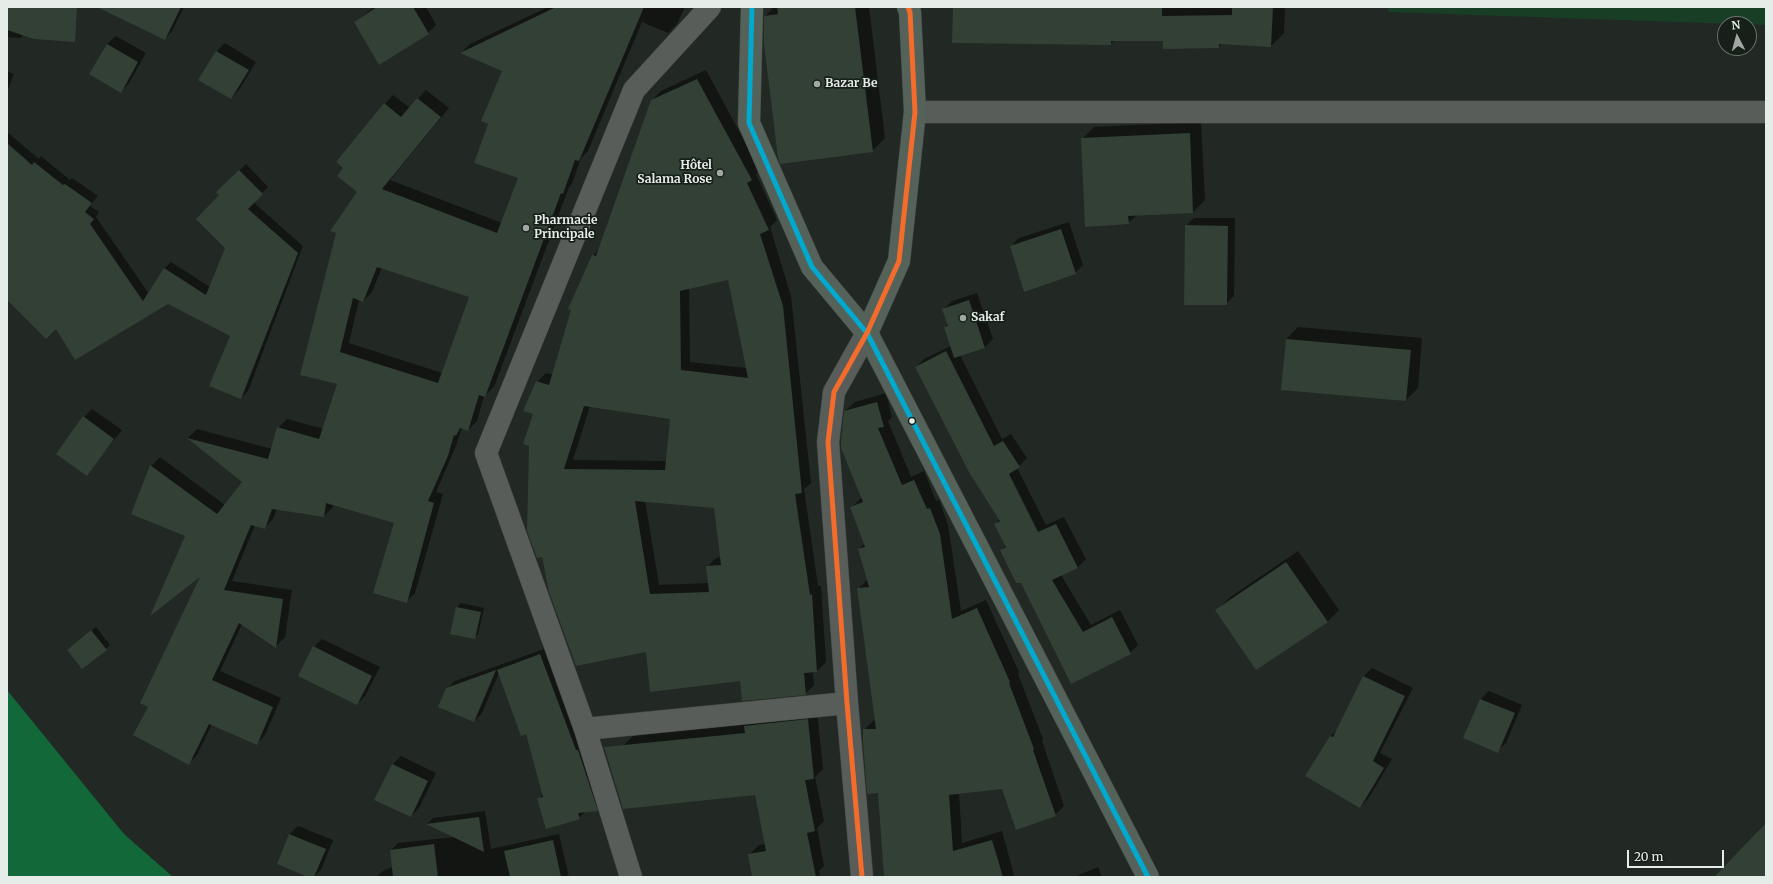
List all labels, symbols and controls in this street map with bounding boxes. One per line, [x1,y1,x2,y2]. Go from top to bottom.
north arrow [1717,16,1757,56]
text: N [1731,18,1741,32]
place label: Bazar Be [825,77,877,91]
marker: Bazar Be [812,79,822,89]
place label: Hôtel Salama Rose [637,159,712,187]
marker: Hôtel Salama Rose [715,168,725,178]
place label: Pharmacie Principale [534,214,598,242]
marker: Pharmacie Principale [521,223,531,233]
place label: Sakaf [971,311,1004,325]
marker: Sakaf [958,313,968,323]
unlabelled marker [907,416,917,426]
scale bar [1629,842,1726,868]
text: 20 m [1634,849,1663,864]

